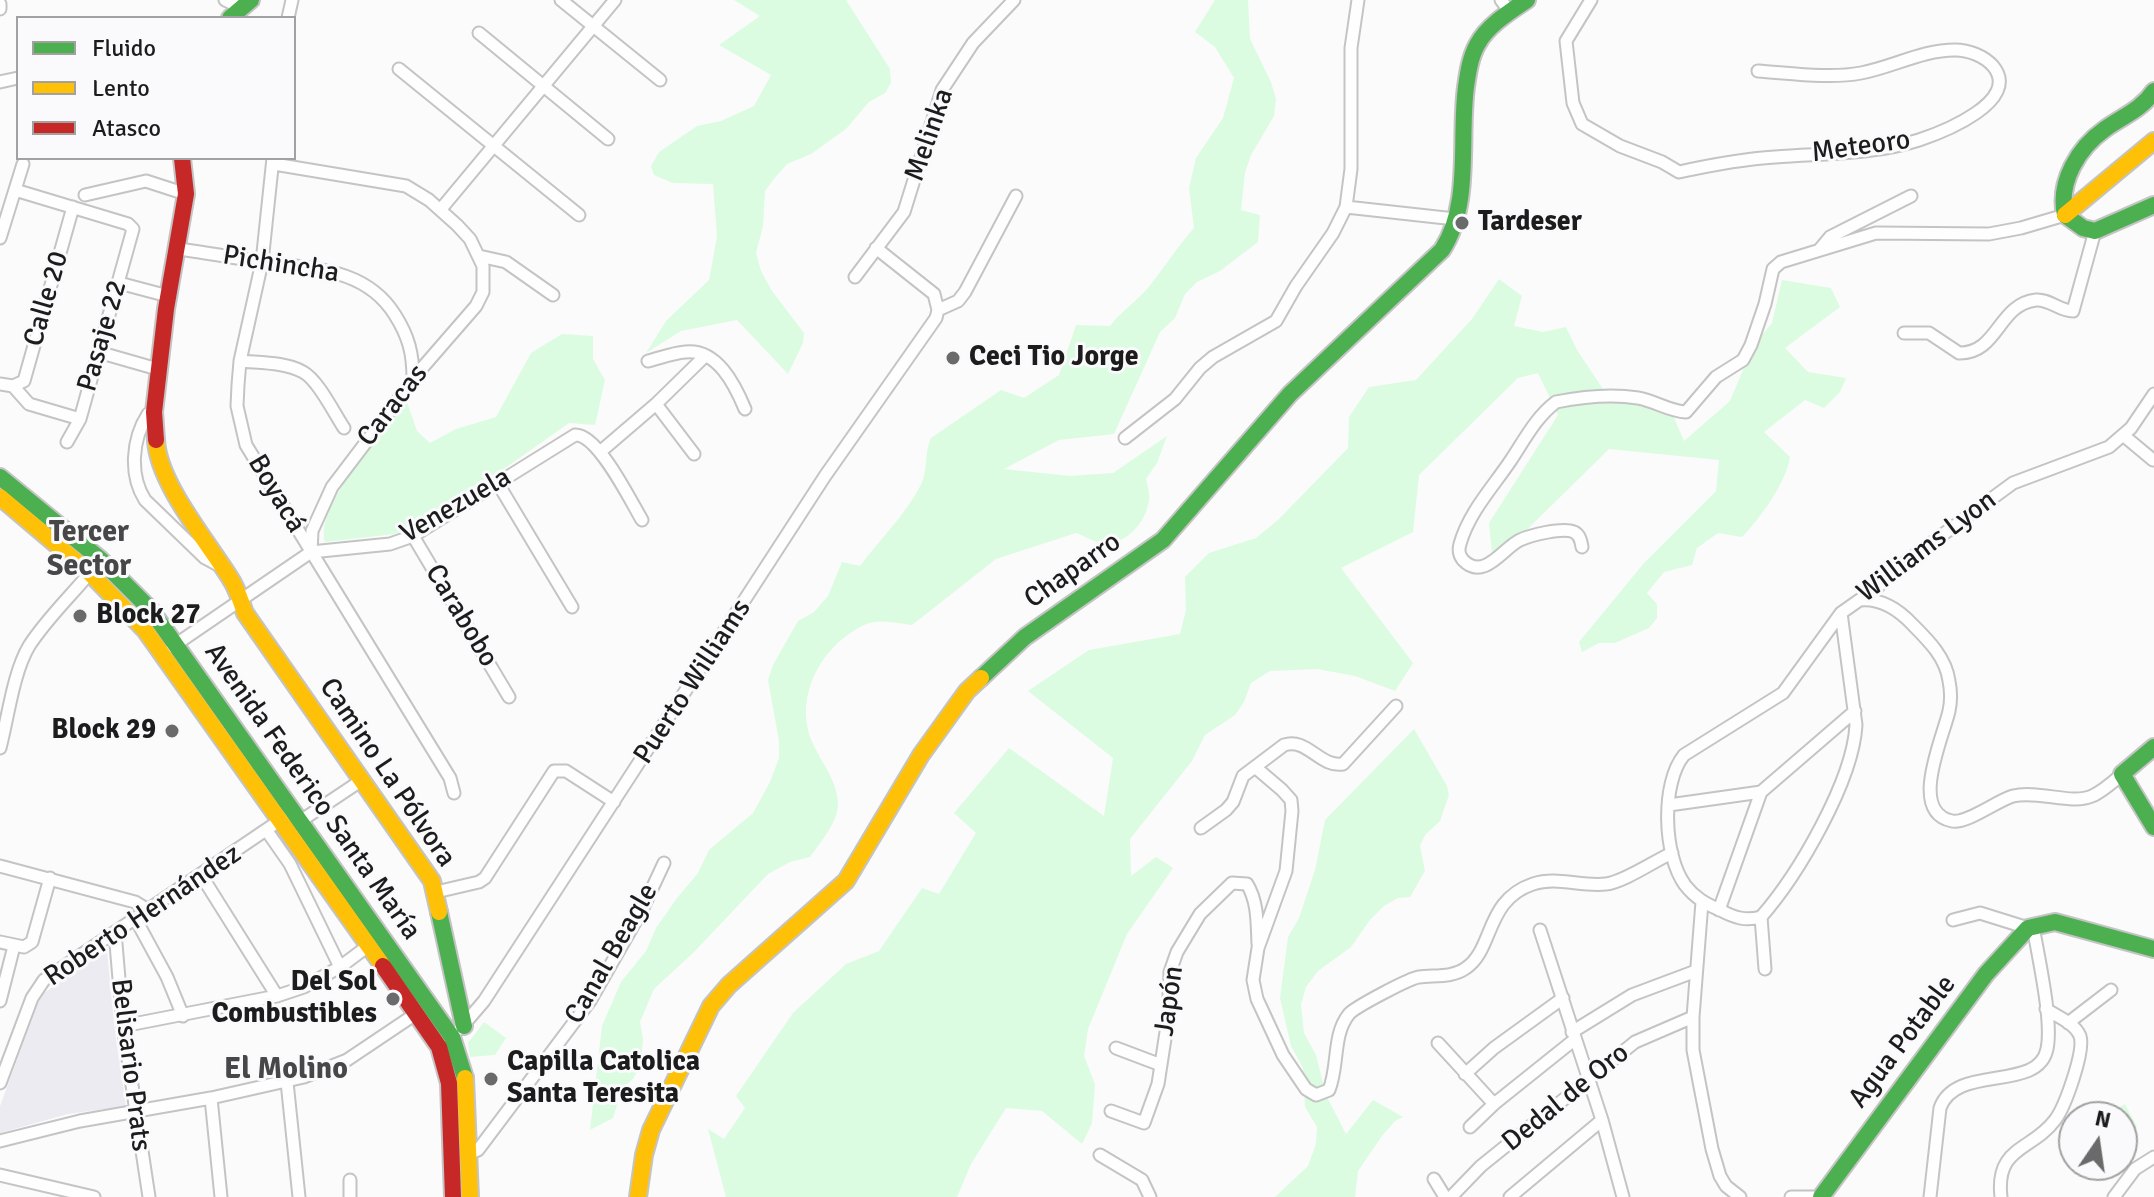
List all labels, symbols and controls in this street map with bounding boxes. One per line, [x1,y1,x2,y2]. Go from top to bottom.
legend [16,16,296,160]
text: Fluido [92,33,156,63]
text: Lento [92,73,150,103]
street label: Melinka [899,84,961,186]
text: Atasco [92,113,161,143]
street label: Meteoro [1810,123,1912,171]
place label: Tardeser [1478,206,1582,240]
marker: Tardeser [1453,214,1471,232]
street label: Pichincha [220,239,342,291]
street label: Calle 20 [17,248,77,350]
street label: Pasaje 22 [71,276,135,396]
place label: Ceci Tio Jorge [969,341,1139,375]
marker: Ceci Tio Jorge [944,349,962,367]
street label: Caracas [351,358,435,454]
street label: Boyacá [240,449,312,539]
street label: Venezuela [395,461,517,551]
street label: Williams Lyon [1851,484,2003,610]
district label: Tercer Sector [47,515,131,586]
street label: Chaparro [1018,526,1128,616]
street label: Carabobo [417,559,505,673]
street label: Puerto Williams [627,593,759,771]
place label: Block 27 [96,599,201,633]
marker: Block 27 [71,607,89,625]
street label: Avenida Federico Santa María [197,637,427,947]
street label: Camino La Pólvora [311,672,463,874]
place label: Block 29 [51,714,156,748]
marker: Block 29 [163,722,181,740]
street label: Roberto Hernández [38,838,248,994]
street label: Canal Beagle [558,878,666,1030]
street label: Japón [1148,964,1192,1038]
place label: Del Sol Combustibles [211,966,377,1032]
street label: Agua Potable [1842,969,1964,1115]
street label: Belisario Prats [103,977,157,1153]
marker: Del Sol Combustibles [384,990,402,1008]
street label: Dedal de Oro [1496,1037,1636,1159]
place label: Capilla Catolica Santa Teresita [507,1046,700,1112]
district label: El Molino [224,1052,348,1088]
marker: Capilla Catolica Santa Teresita [482,1070,500,1088]
north arrow [2058,1101,2138,1181]
text: N [2093,1104,2114,1134]

